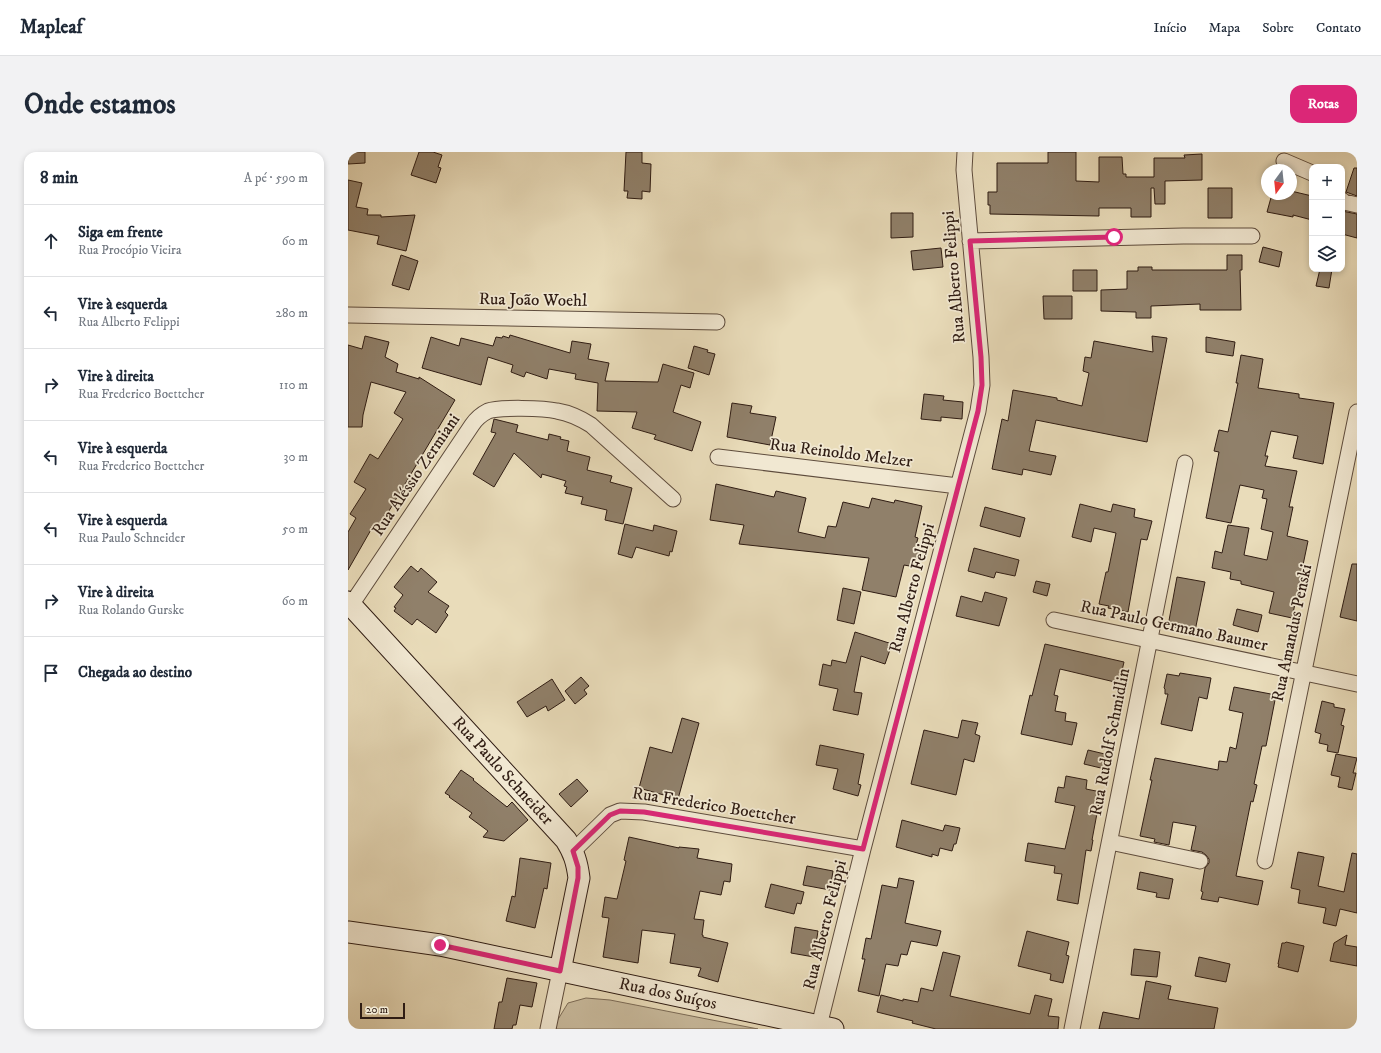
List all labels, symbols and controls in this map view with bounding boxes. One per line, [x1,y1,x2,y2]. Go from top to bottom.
text: Mapleaf [20,16,83,39]
text: Início [1153,19,1187,37]
text: Mapa [1209,19,1240,37]
text: Sobre [1262,19,1294,37]
text: Contato [1316,19,1361,37]
button: Rotas [1290,85,1357,123]
text: Onde estamos [24,87,176,122]
north arrow [1261,164,1297,200]
map controls [1309,164,1345,272]
button: + [1309,164,1345,200]
text: 8 min [40,167,78,189]
text: A pé · 590 m [244,170,308,186]
button: − [1309,200,1345,236]
street label: Rua Alberto Felippi [937,210,971,344]
text: Siga em frente [78,223,163,242]
route start [1105,228,1123,246]
icon: ahead [40,230,62,252]
text: 60 m [282,233,308,249]
button: layers [1309,236,1345,272]
text: Rua Procópio Vieira [78,242,181,258]
street label: Rua João Woehl [479,288,587,312]
text: Vire à esquerda [78,295,167,314]
icon: left [40,302,62,324]
text: 280 m [276,305,308,321]
text: Rua Alberto Felippi [78,314,180,330]
text: Vire à direita [78,367,154,386]
icon: right [40,374,62,396]
text: 110 m [279,377,308,393]
text: Rua Frederico Boettcher [78,386,204,402]
street label: Rua Aléssio Zermiani [367,410,465,540]
street label: Rua Reinoldo Melzer [768,433,914,473]
text: Vire à esquerda [78,439,167,458]
icon: left [40,446,62,468]
text: 30 m [284,449,308,465]
text: Rua Frederico Boettcher [78,458,204,474]
text: Vire à esquerda [78,511,167,530]
icon: left [40,518,62,540]
text: 50 m [282,521,308,537]
street label: Rua Alberto Felippi [884,521,940,655]
text: Rua Paulo Schneider [78,530,185,546]
street label: Rua Amandus Penski [1267,562,1317,704]
text: Vire à direita [78,583,154,602]
icon: right [40,590,62,612]
text: 60 m [282,593,308,609]
street label: Rua Paulo Germano Baumer [1078,595,1270,657]
text: Rua Rolando Gurske [78,602,184,618]
icon: arrive [40,662,62,684]
text: Chegada ao destino [78,663,192,682]
street label: Rua Rudolf Schmidlin [1085,666,1135,818]
street label: Rua Paulo Schneider [447,712,559,830]
street label: Rua Frederico Boettcher [631,782,798,830]
street label: Rua Alberto Felippi [798,858,852,992]
route end [431,936,449,954]
street label: Rua dos Suíços [617,973,719,1015]
scale bar [360,1001,405,1020]
text: 20 m [366,1003,388,1017]

